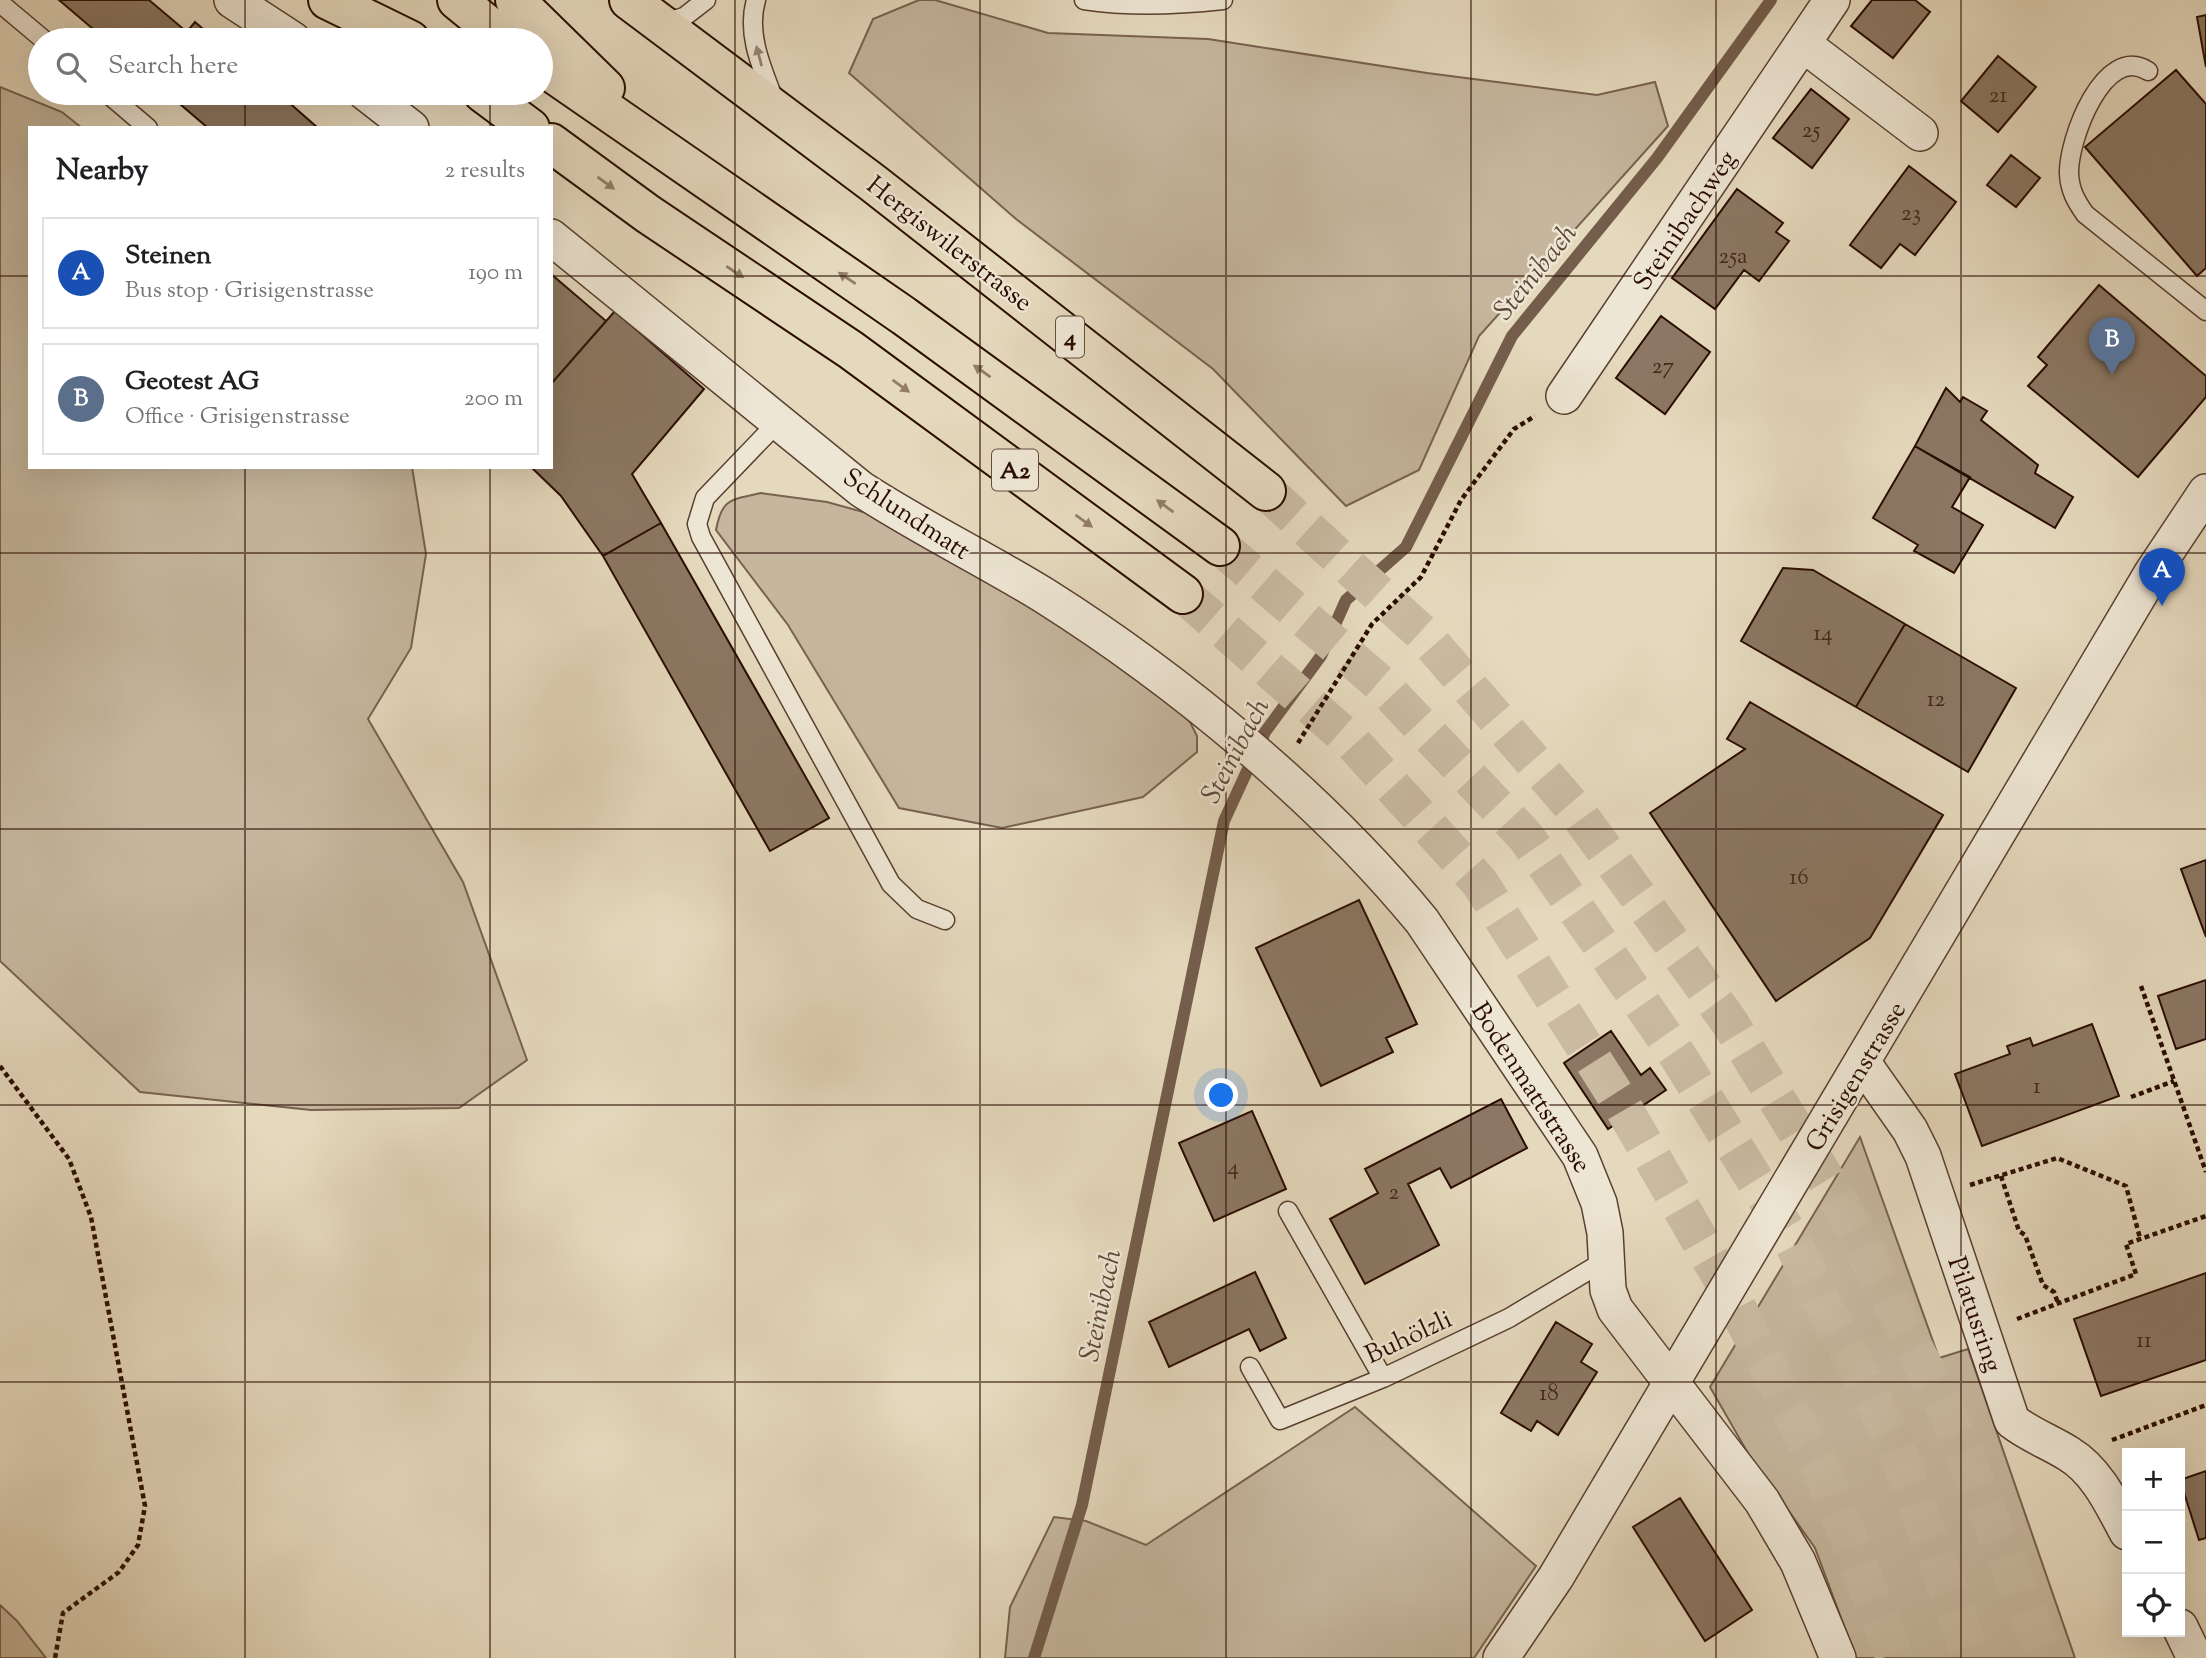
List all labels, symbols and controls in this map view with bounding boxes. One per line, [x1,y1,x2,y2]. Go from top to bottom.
search box [28,28,553,105]
one-way arrow [753,45,763,66]
icon: search [52,48,90,86]
text: Search here [108,48,238,85]
house number: 21 [1989,80,2007,113]
house number: 25 [1802,115,1820,148]
street label: Steinibachweg [1625,144,1747,299]
text: Nearby [56,150,148,193]
text: 2 results [445,155,525,188]
street label: Hergiswilerstrasse [858,168,1039,322]
one-way arrow [597,176,615,190]
house number: 23 [1901,198,1921,231]
water label: Steinibach [1485,216,1588,330]
text: Steinen [125,238,211,275]
house number: 25a [1718,241,1748,274]
text: A [72,257,90,290]
text: 190 m [468,257,523,290]
one-way arrow [725,266,744,279]
one-way arrow [838,271,856,285]
text: Bus stop · Grisigenstrasse [125,275,374,308]
road number: 4 [1056,316,1084,358]
pin: B [2089,317,2135,375]
house number: 27 [1652,351,1675,384]
text: Geotest AG [125,364,259,401]
one-way arrow [973,364,991,378]
one-way arrow [892,379,910,393]
text: B [74,383,88,416]
text: 200 m [464,383,523,416]
text: Office · Grisigenstrasse [125,401,350,434]
road number: A2 [992,449,1038,490]
street label: Schlundmatt [835,460,977,570]
one-way arrow [1156,499,1174,513]
one-way arrow [1075,513,1093,527]
pin: A [2139,548,2185,606]
house number: 14 [1813,618,1833,651]
house number: 12 [1927,684,1946,717]
water label: Steinibach [1192,691,1281,811]
house number: 16 [1789,862,1809,895]
street label: Grisigenstrasse [1798,995,1917,1159]
street label: Bodenmattstrasse [1461,996,1599,1181]
house number: 1 [2033,1071,2041,1104]
your location [1204,1078,1238,1112]
house number: 4 [1227,1152,1239,1185]
house number: 2 [1389,1177,1400,1210]
water label: Steinibach [1071,1245,1133,1366]
street label: Pilatusring [1937,1252,2011,1377]
street label: Buhölzli [1359,1302,1459,1375]
house number: 11 [2136,1325,2152,1358]
house number: 18 [1539,1378,1559,1411]
map controls [2122,1448,2185,1637]
button: + [2122,1448,2185,1511]
button: − [2122,1511,2185,1574]
button: locate [2122,1574,2185,1637]

